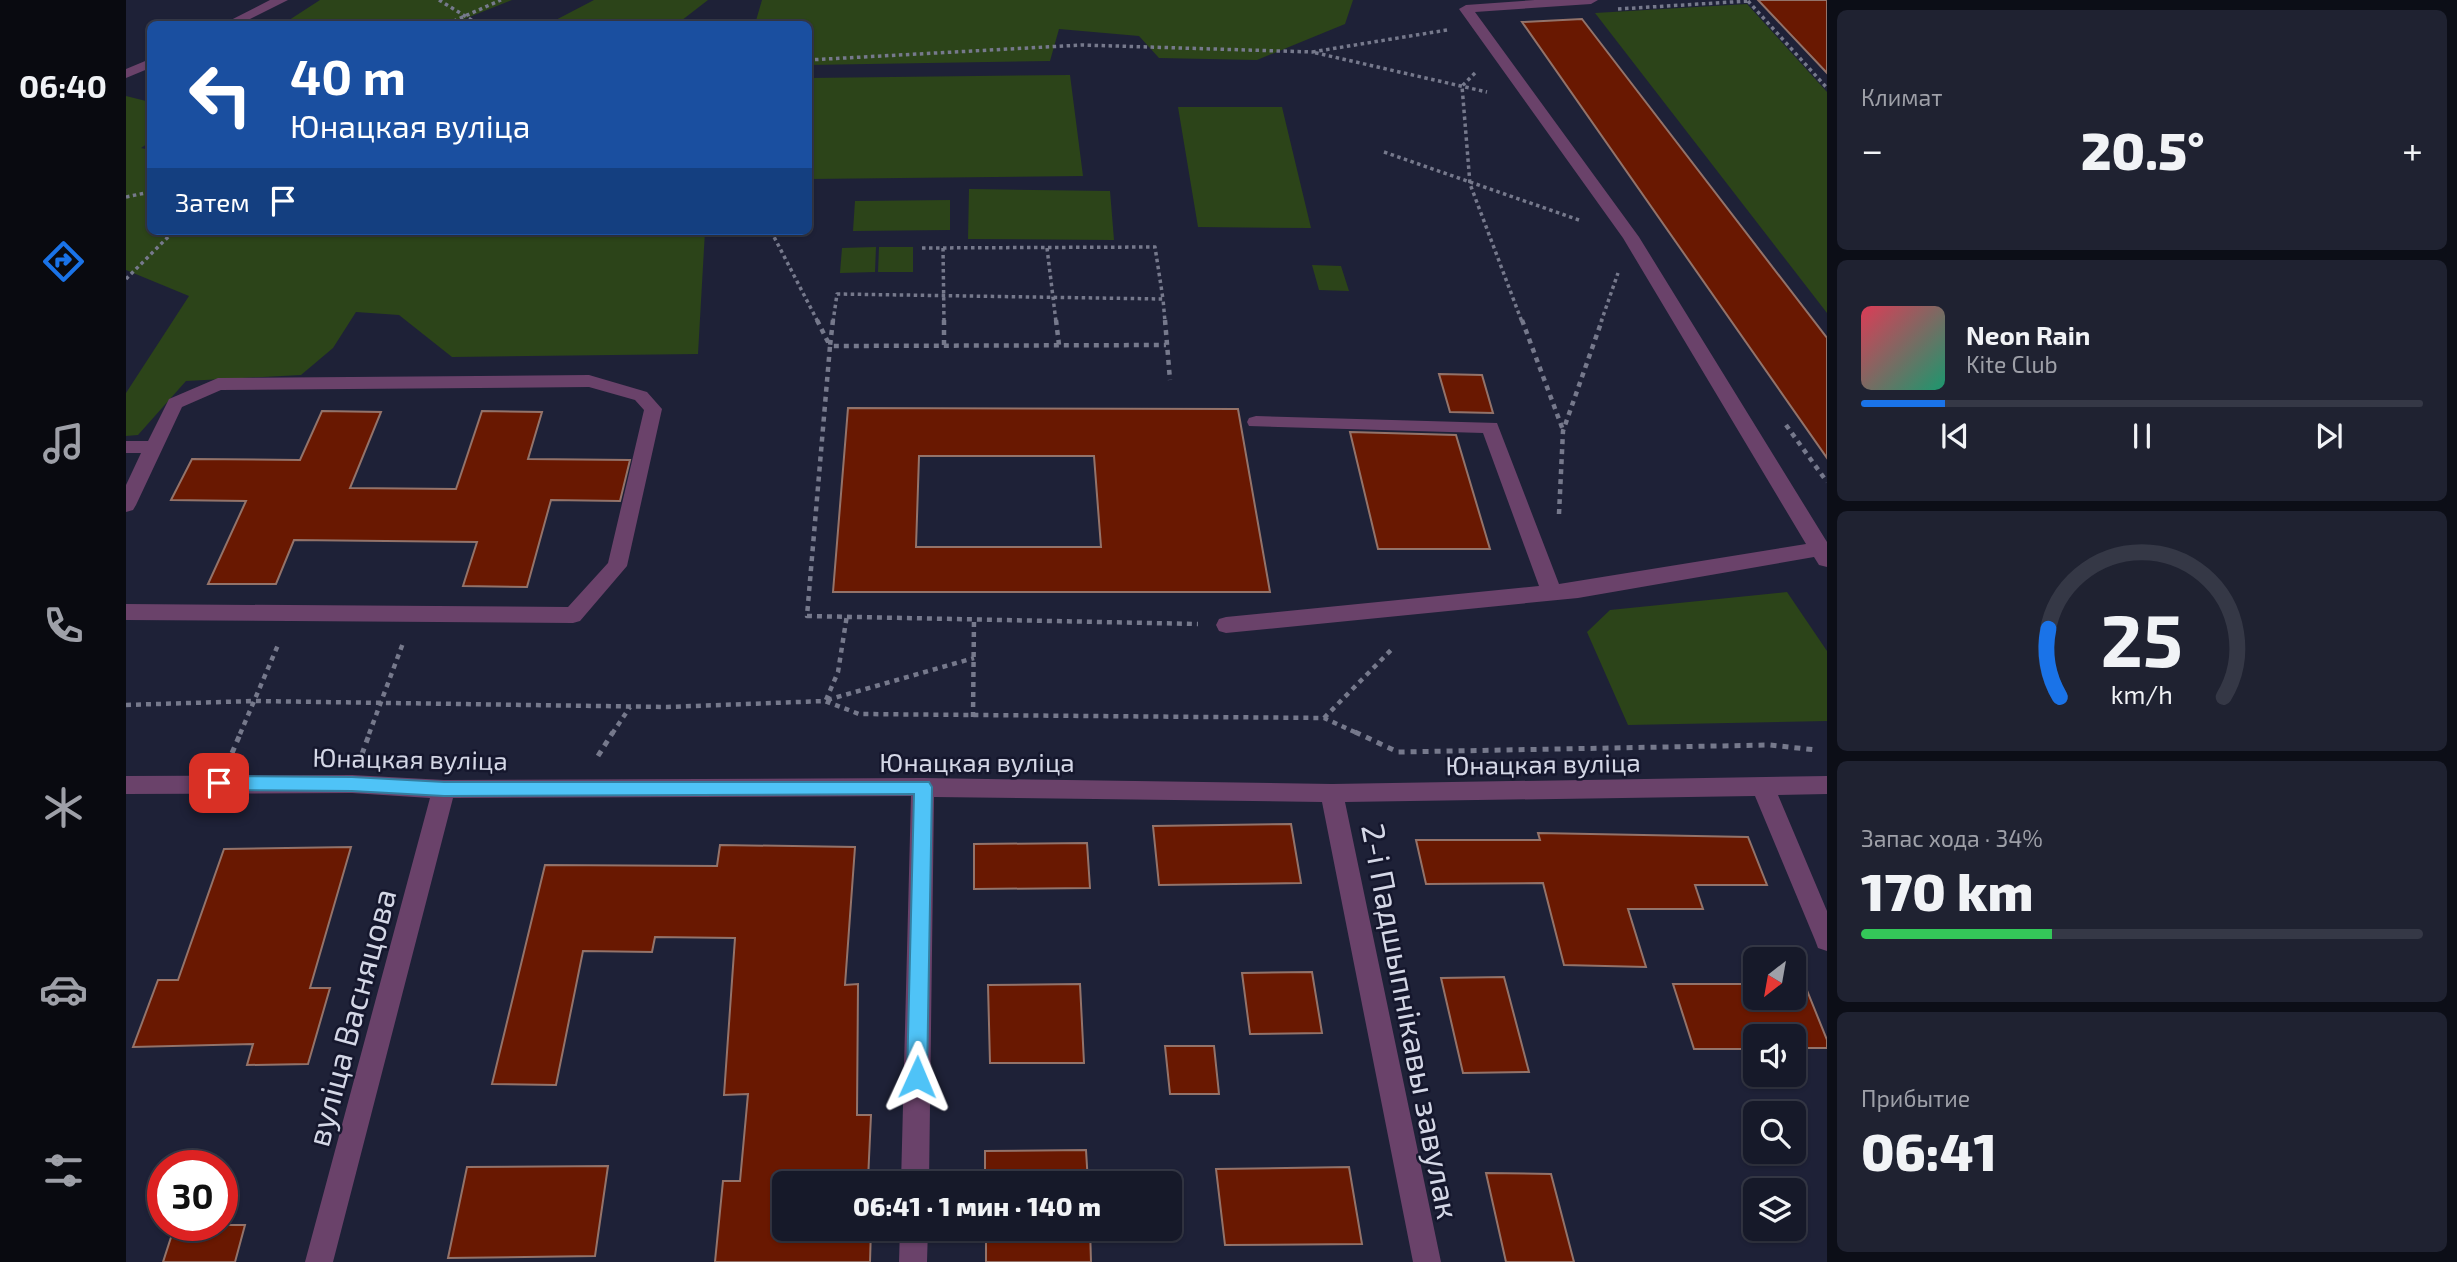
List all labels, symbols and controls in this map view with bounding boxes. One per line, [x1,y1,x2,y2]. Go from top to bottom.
text: 40 m [290,46,406,105]
icon: left [175,49,266,140]
text: 06:40 [19,66,107,104]
text: Климат [1861,83,1942,111]
text: Юнацкая вуліца [290,106,530,144]
text: 20.5° [2081,118,2205,180]
text: − [1861,126,1883,172]
text: + [2402,126,2423,172]
icon: arrive [264,182,302,220]
text: Затем [175,186,250,217]
icon: directions [39,237,88,286]
text: Neon Rain [1966,319,2090,350]
text: Kite Club [1966,350,2058,378]
icon: previous [1936,417,1974,455]
icon: pause [2123,417,2161,455]
icon: next [2310,417,2348,455]
icon: music [39,419,88,468]
text: 25 [2101,594,2183,682]
icon: phone [39,601,88,650]
text: km/h [2111,679,2173,709]
street label: Юнацкая вуліца [312,741,508,776]
street label: Юнацкая вуліца [879,746,1075,778]
street label: Юнацкая вуліца [1445,746,1641,781]
pin [189,753,249,813]
icon: arrive [200,764,238,802]
icon: climate [39,783,88,832]
street label: 2-і Падшыпнікавы завулак [1354,820,1469,1222]
text: Запас хода · 34% [1861,824,2043,852]
text: 170 km [1861,859,2033,921]
street label: вуліца Васняцова [297,884,404,1150]
north arrow [1743,947,1806,1010]
map controls [1743,947,1806,1241]
icon: car [39,965,88,1014]
button: sound [1743,1024,1806,1087]
position arrow [880,1040,954,1114]
text: Прибытие [1861,1084,1970,1112]
button: search [1743,1101,1806,1164]
text: 06:41 [1861,1119,1997,1181]
icon: filters [39,1146,88,1195]
speed limit sign: 30 [147,1150,238,1241]
button: layers [1743,1178,1806,1241]
text: 06:41 · 1 мин · 140 m [853,1190,1101,1221]

